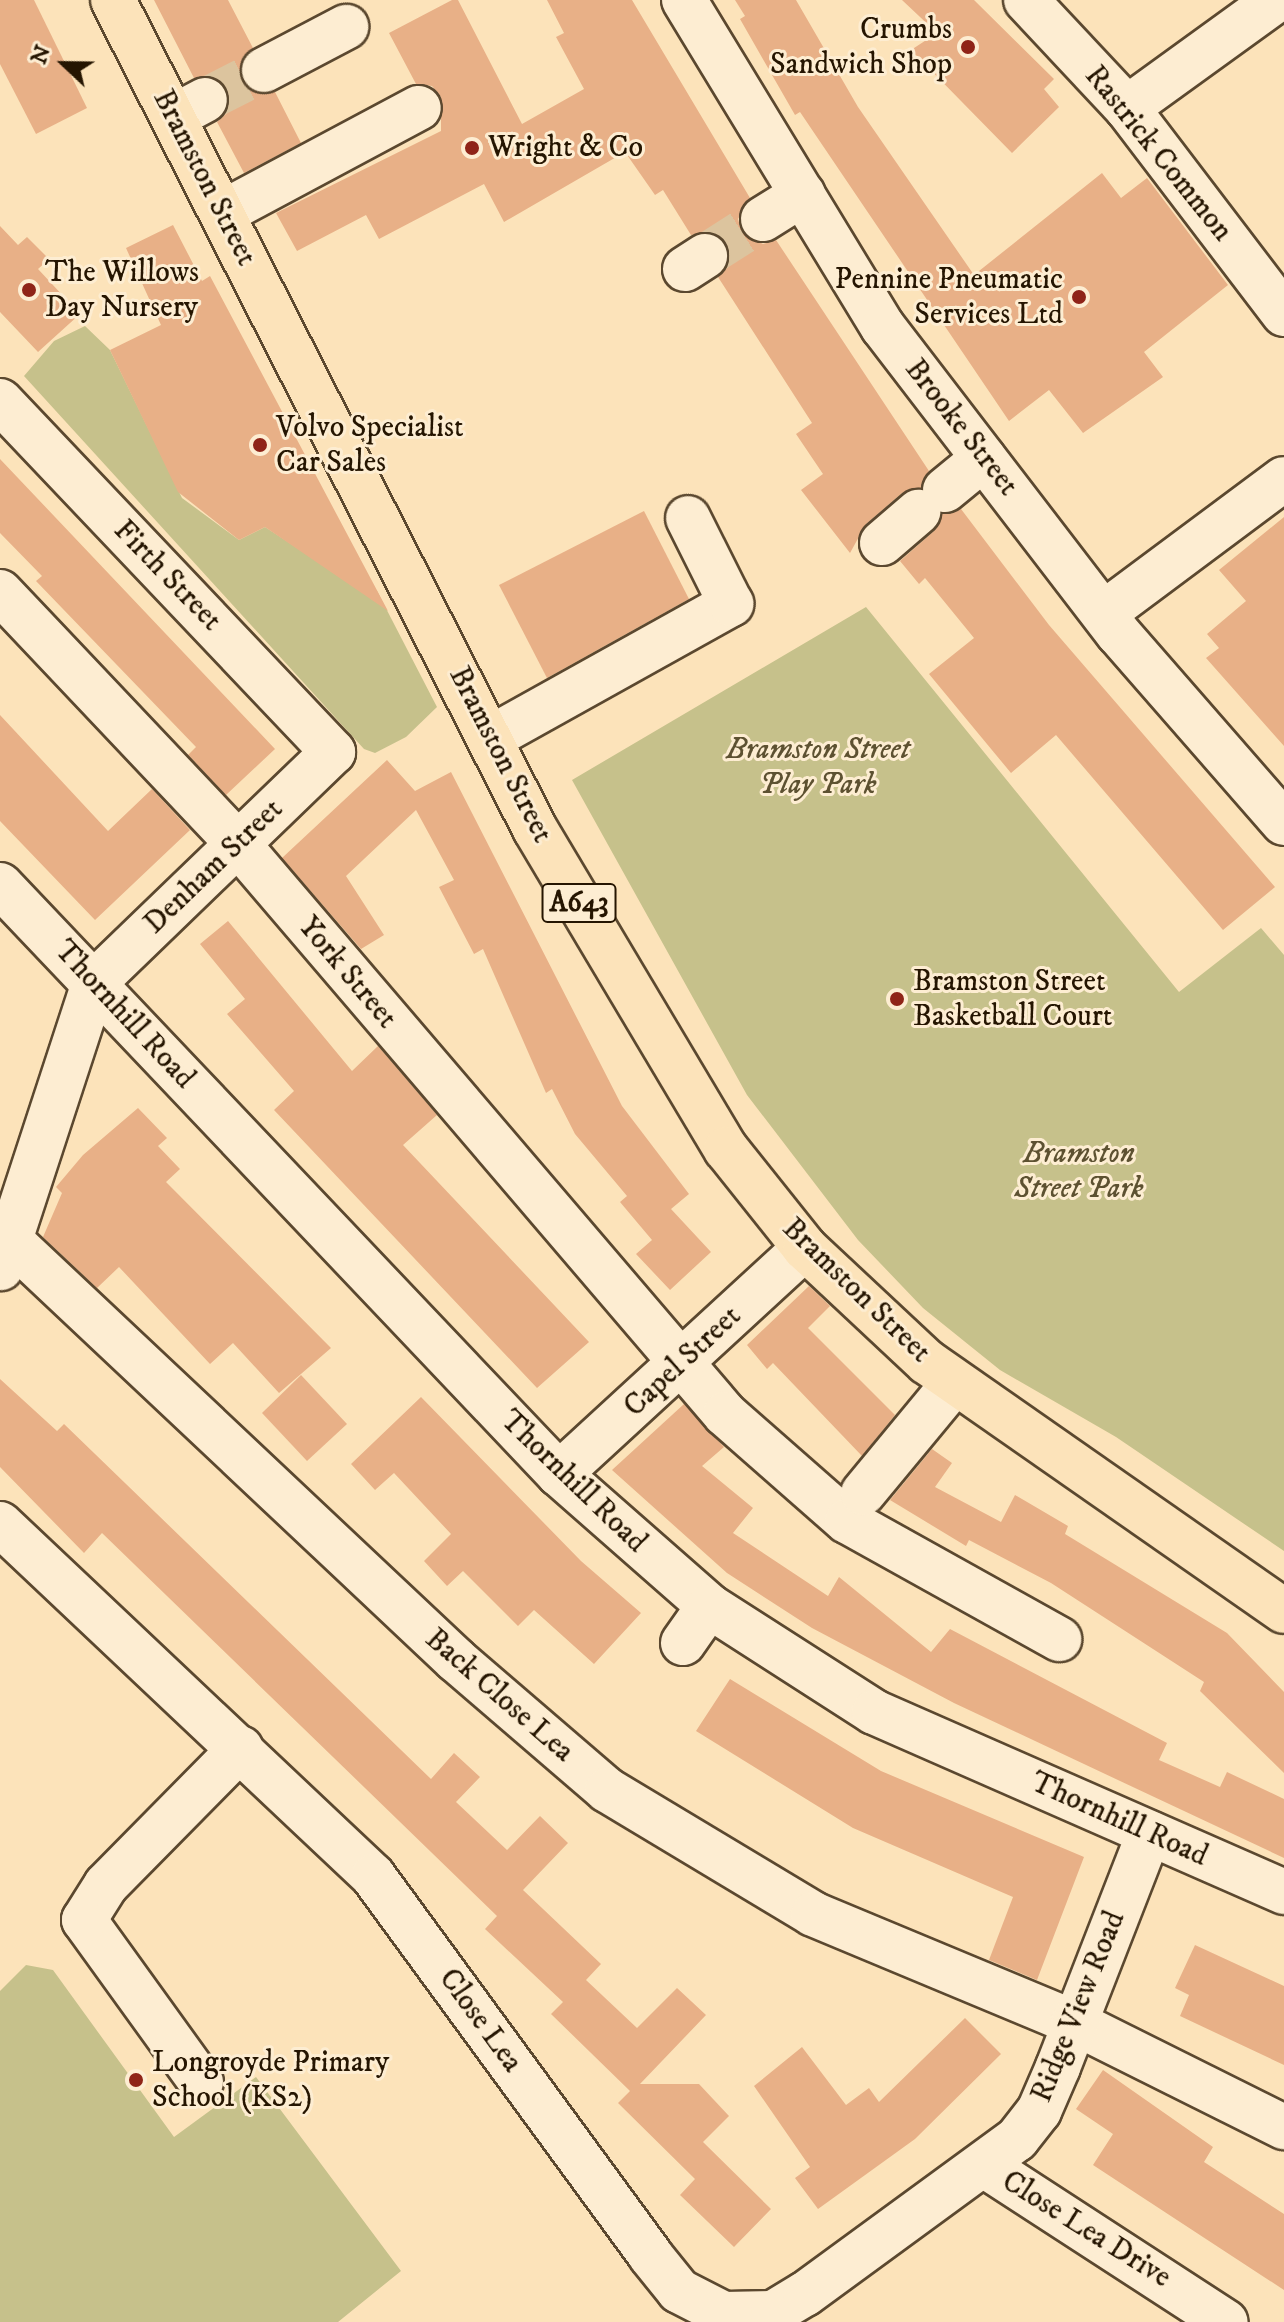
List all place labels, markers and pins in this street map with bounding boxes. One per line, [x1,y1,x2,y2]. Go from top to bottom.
place label: Crumbs Sandwich Shop [770,12,952,82]
marker: Crumbs Sandwich Shop [959,38,977,56]
place label: Wright & Co [488,130,643,166]
marker: Wright & Co [463,139,481,157]
place label: The Willows Day Nursery [45,255,199,326]
place label: Pennine Pneumatic Services Ltd [835,262,1063,332]
marker: The Willows Day Nursery [20,281,38,299]
marker: Pennine Pneumatic Services Ltd [1070,288,1088,306]
place label: Volvo Specialist Car Sales [276,410,464,480]
marker: Volvo Specialist Car Sales [251,436,269,454]
place label: Bramston Street Basketball Court [913,964,1112,1034]
marker: Bramston Street Basketball Court [888,990,906,1008]
place label: Longroyde Primary School (KS2) [152,2045,389,2116]
marker: Longroyde Primary School (KS2) [127,2071,145,2089]

